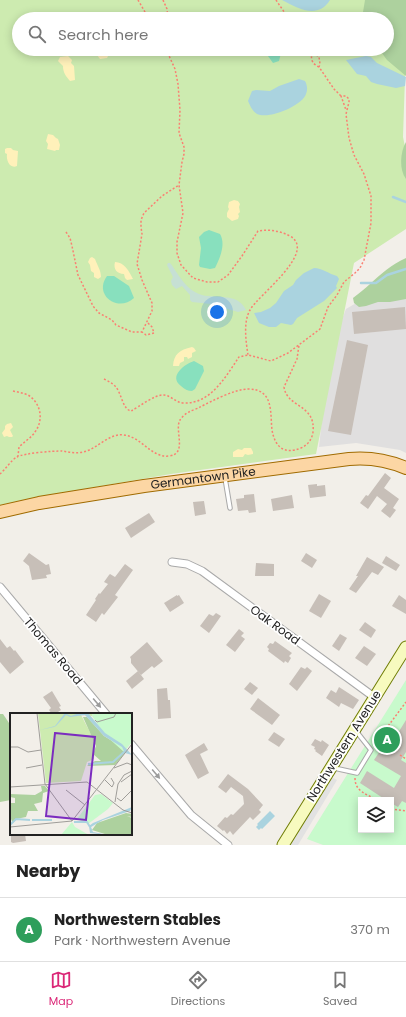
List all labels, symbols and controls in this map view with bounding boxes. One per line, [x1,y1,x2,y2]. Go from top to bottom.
search box [12,12,394,56]
icon: search [26,23,48,45]
text: Search here [58,24,148,45]
your location [207,302,227,322]
street label: Germantown Pike [149,462,257,493]
street label: Oak Road [247,601,304,649]
street label: Thomas Road [20,613,87,688]
street label: Northwestern Avenue [302,687,385,805]
one-way arrow [92,698,101,708]
inset map [10,713,132,835]
pin: A [374,725,400,755]
one-way arrow [152,768,161,779]
map controls [358,797,394,833]
button: layers [358,797,394,833]
text: Nearby [16,859,80,883]
text: Northwestern Stables [54,909,221,930]
text: A [24,920,34,939]
text: 370 m [350,920,390,939]
text: Park · Northwestern Avenue [54,931,231,950]
tab: Map [49,969,73,1010]
tab: Directions [171,969,225,1010]
tab: Saved [323,969,357,1010]

